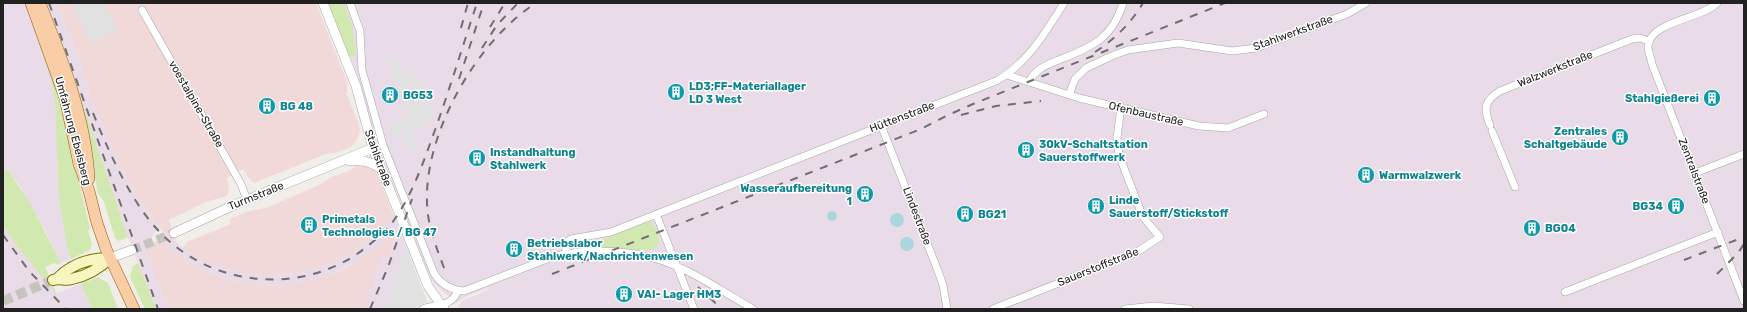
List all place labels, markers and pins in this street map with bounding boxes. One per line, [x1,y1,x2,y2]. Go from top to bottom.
place label: LD3;FF-Materiallager LD 3 West [689,80,806,106]
building icon: LD3;FF-Materiallager LD 3 West [666,82,686,102]
building icon: BG53 [380,85,400,105]
building icon: Stahlgießerei [1702,88,1722,108]
place label: BG53 [403,89,433,102]
place label: Stahlgießerei [1625,92,1699,105]
building icon: BG 48 [257,96,277,116]
place label: BG 48 [280,100,313,113]
place label: Zentrales Schaltgebäude [1524,125,1607,151]
building icon: Zentrales Schaltgebäude [1610,127,1630,147]
place label: 30kV-Schaltstation Sauerstoffwerk [1039,138,1148,164]
building icon: 30kV-Schaltstation Sauerstoffwerk [1016,140,1036,160]
place label: Instandhaltung Stahlwerk [490,146,575,172]
building icon: Instandhaltung Stahlwerk [467,148,487,168]
building icon: Warmwalzwerk [1356,165,1376,185]
place label: Warmwalzwerk [1379,169,1462,182]
place label: Wasseraufbereitung 1 [740,182,852,208]
building icon: Wasseraufbereitung 1 [855,184,875,204]
place label: Linde Sauerstoff/Stickstoff [1109,194,1228,220]
building icon: Linde Sauerstoff/Stickstoff [1086,196,1106,216]
building icon: BG34 [1666,196,1686,216]
place label: BG34 [1633,200,1663,213]
building icon: BG21 [955,204,975,224]
place label: BG21 [978,208,1006,221]
place label: Primetals Technologies / BG 47 [322,213,437,239]
building icon: Primetals Technologies / BG 47 [299,215,319,235]
building icon: BG04 [1522,218,1542,238]
place label: BG04 [1545,222,1576,235]
place label: Betriebslabor Stahlwerk/Nachrichtenwesen [527,237,693,263]
building icon: Betriebslabor Stahlwerk/Nachrichtenwesen [504,239,524,259]
building icon: VAI- Lager HM3 [614,284,634,304]
place label: VAI- Lager HM3 [637,288,721,301]

